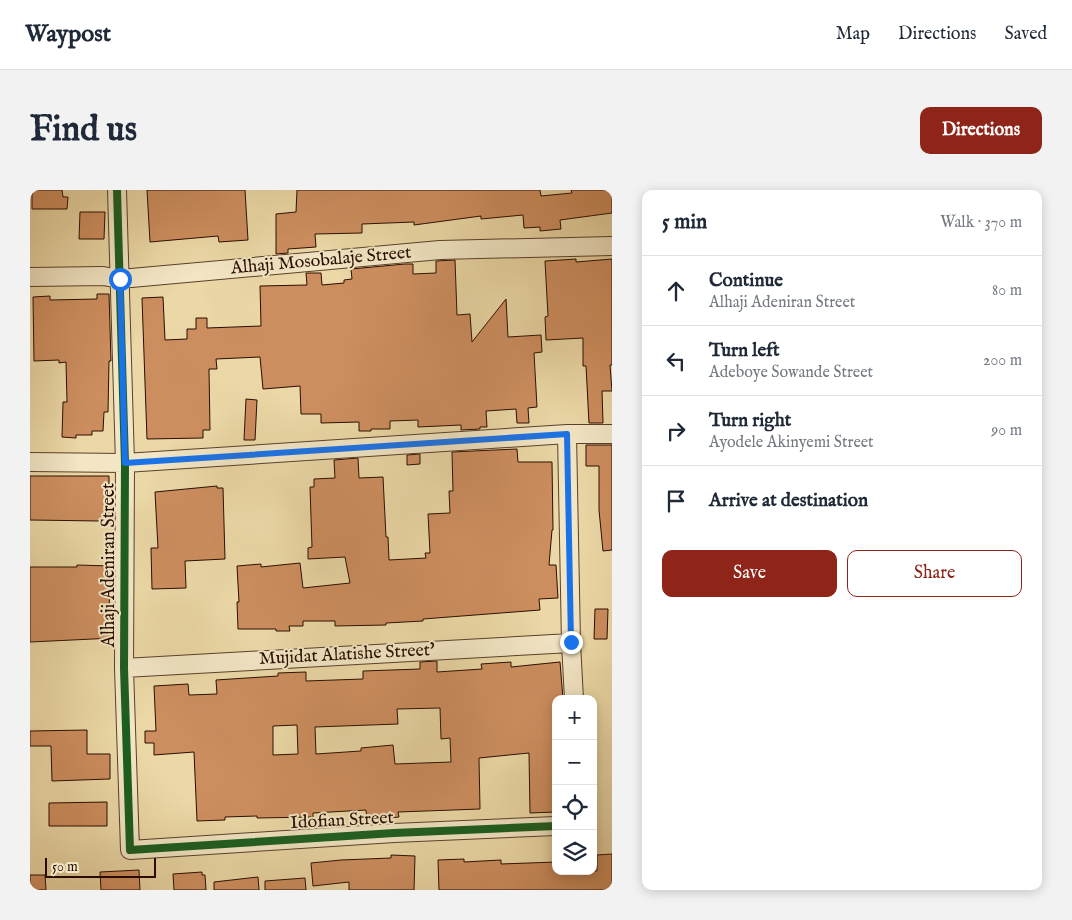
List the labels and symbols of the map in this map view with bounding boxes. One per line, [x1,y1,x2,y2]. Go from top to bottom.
street label: Alhaji Mosobalaje Street [229,242,412,280]
route start [109,268,132,291]
street label: Alhaji Adeniran Street [98,483,121,648]
route end [560,631,583,654]
street label: Mujidat Alatishe Street' [258,639,436,671]
street label: Idofian Street [290,807,394,835]
scale bar [45,855,156,878]

